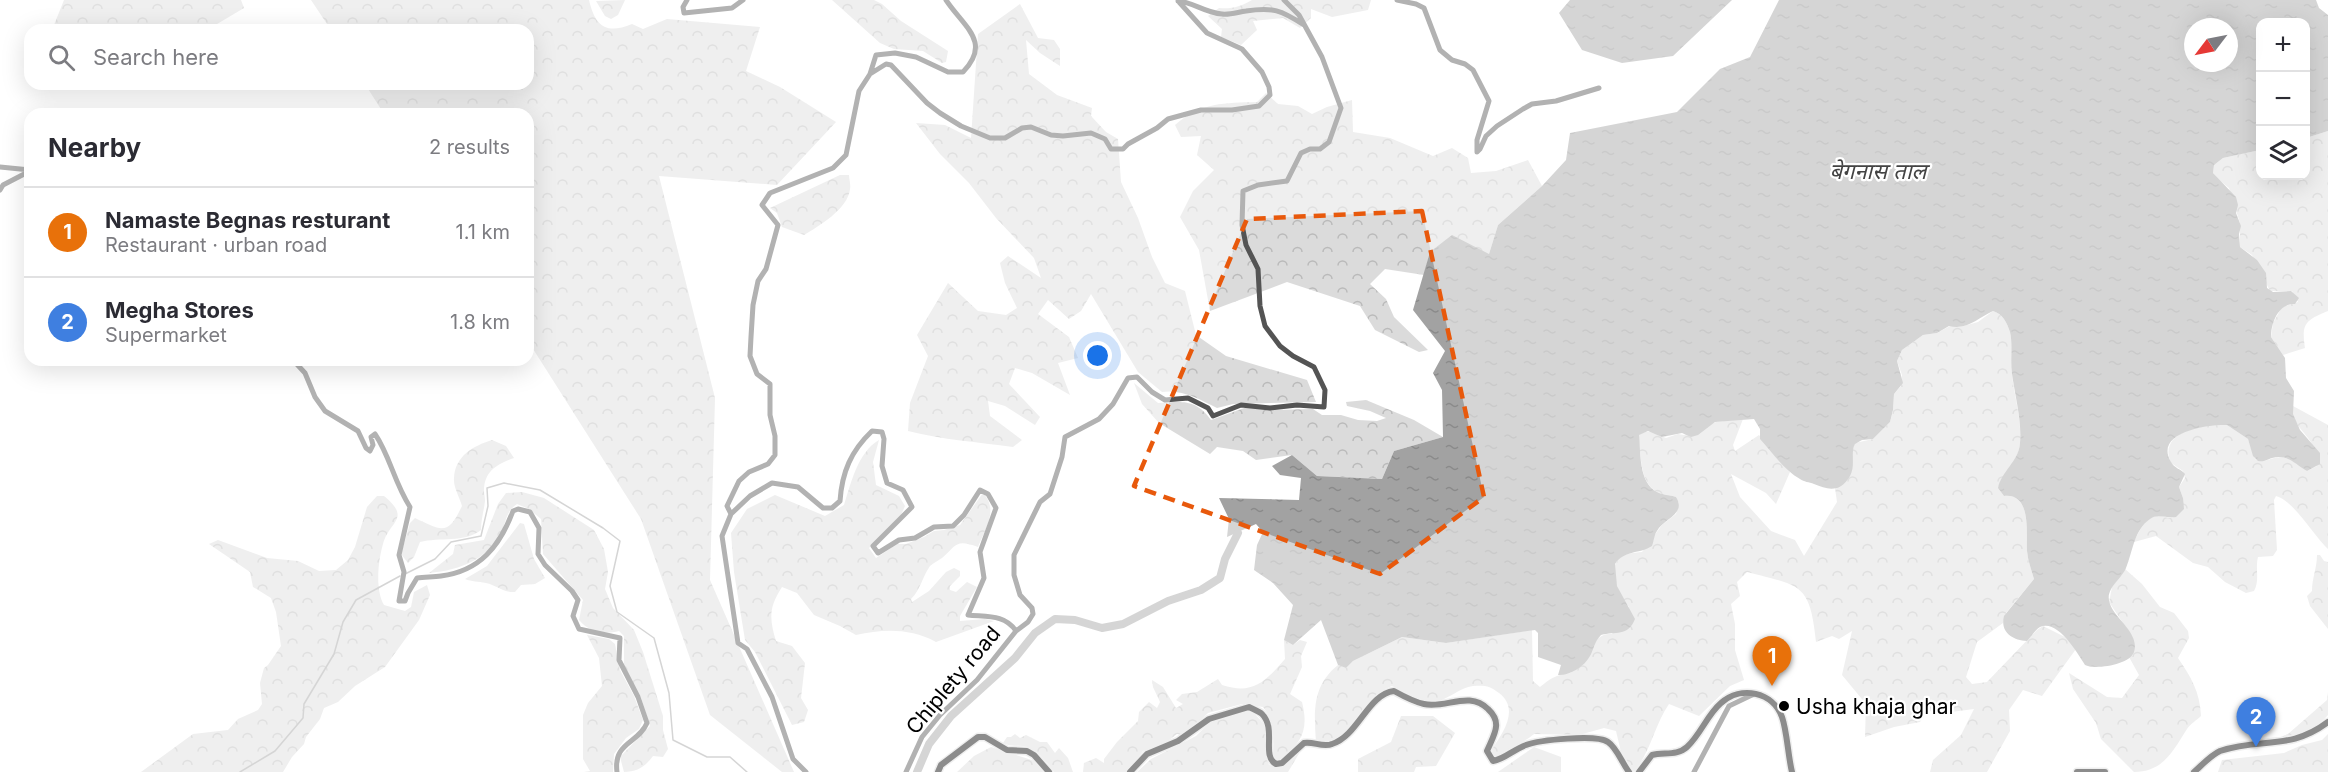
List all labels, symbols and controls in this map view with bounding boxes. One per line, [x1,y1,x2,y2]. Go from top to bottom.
north arrow [2184,18,2238,72]
map controls [2256,18,2310,180]
button: + [2256,18,2310,72]
search box [24,24,534,90]
icon: search [45,41,78,74]
text: Search here [93,44,219,70]
button: − [2256,72,2310,126]
button: layers [2256,126,2310,180]
text: Nearby [48,132,141,163]
text: 2 results [429,135,510,159]
water label: बेगनास ताल [1829,158,1931,184]
text: Namaste Begnas resturant [105,207,390,233]
text: 1 [63,220,72,244]
text: 1.1 km [456,220,510,244]
text: Restaurant · urban road [105,233,327,257]
text: Megha Stores [105,297,254,323]
text: 2 [61,310,74,334]
text: 1.8 km [450,310,510,334]
text: Supermarket [105,323,227,347]
your location [1083,341,1112,370]
street label: Chiplety road [901,621,1005,739]
pin: 1 [1752,636,1792,686]
place label: Usha khaja ghar [1796,694,1956,719]
pin: 2 [2236,698,2276,747]
marker: Usha khaja ghar [1777,699,1791,713]

